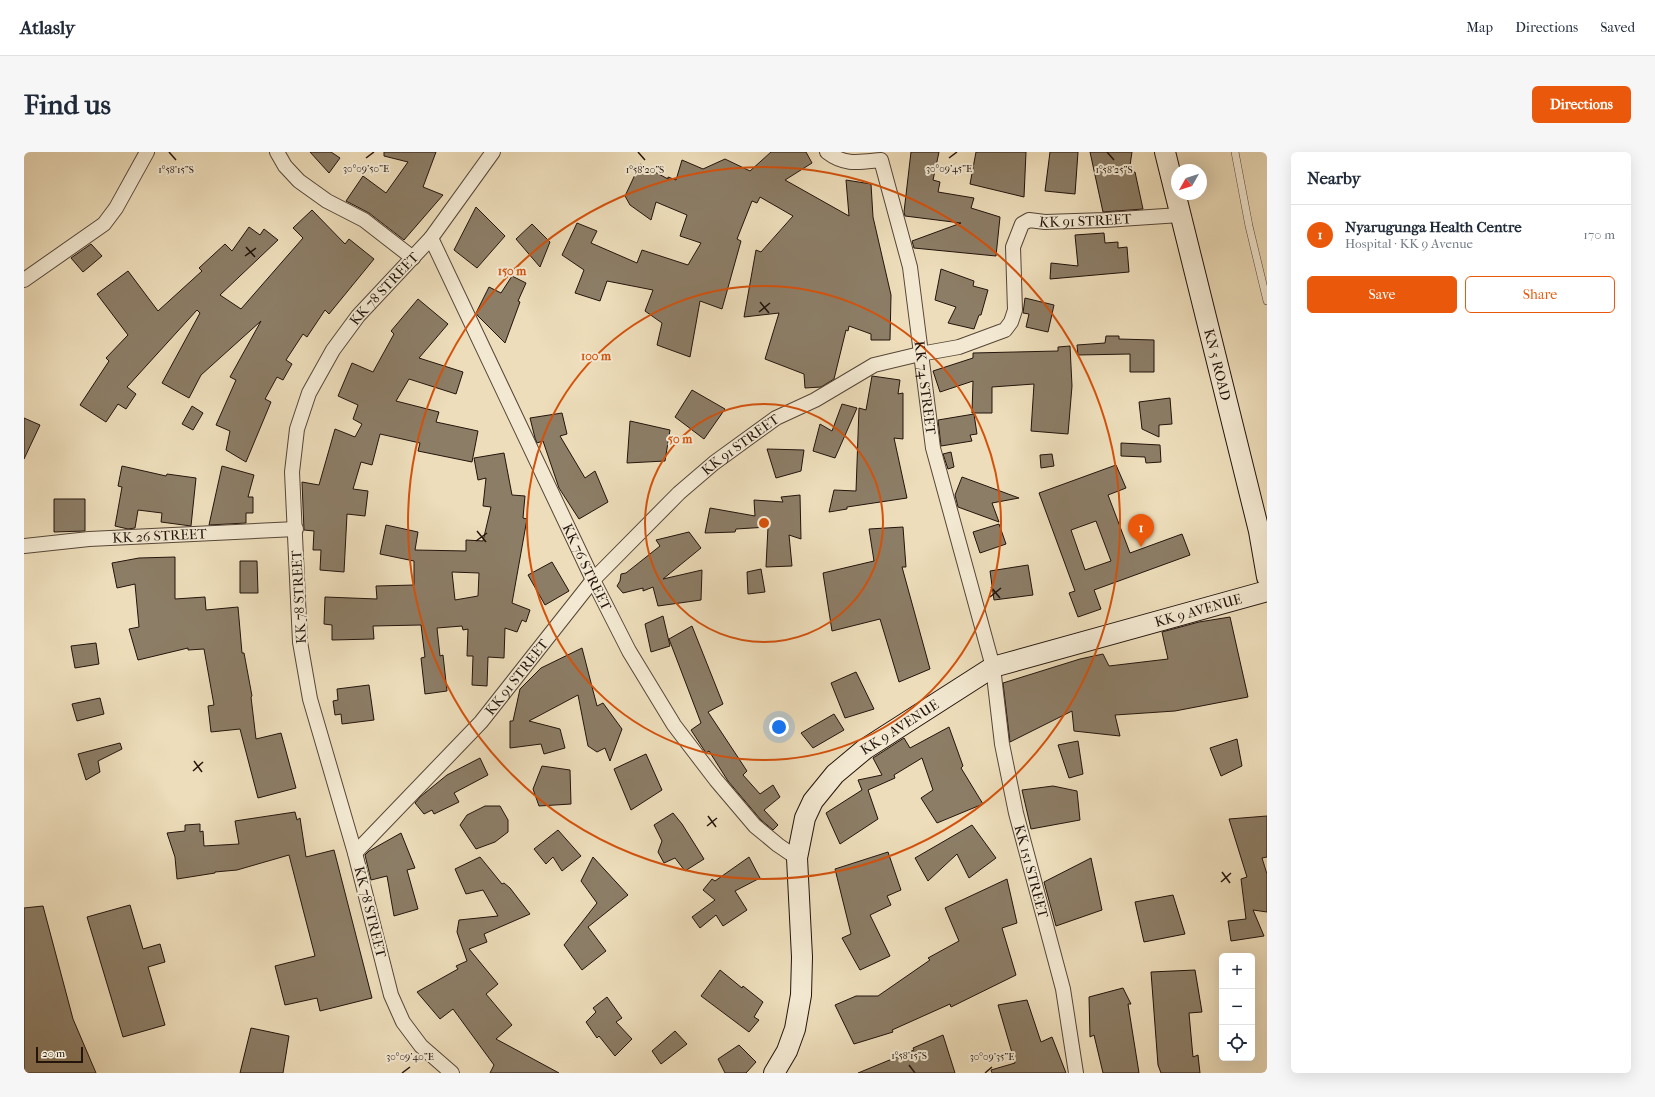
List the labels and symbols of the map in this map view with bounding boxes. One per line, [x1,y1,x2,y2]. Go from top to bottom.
text: 30°09'50"E [343,163,389,175]
text: 30°09'45"E [926,163,972,175]
text: 1°58'15"S [158,164,194,176]
text: 1°58'20"S [626,164,664,176]
text: 1°58'25"S [1095,164,1133,176]
north arrow [1171,164,1207,200]
street label: KK 91 STREET [1038,210,1132,231]
street label: KK 78 STREET [346,248,422,328]
text: 150 m [498,264,527,278]
street label: KN 5 ROAD [1201,327,1235,402]
street label: KK 74 STREET [911,340,940,436]
text: 100 m [581,349,612,363]
street label: KK 91 STREET [698,410,783,479]
text: 50 m [668,432,693,446]
pin: 1 [1128,514,1154,547]
centre of rings [757,516,771,530]
street label: KK 76 STREET [559,521,616,613]
street label: KK 26 STREET [112,525,208,546]
street label: KK 78 STREET [288,549,310,644]
street label: KK 9 AVENUE [1153,590,1244,630]
street label: KK 91 STREET [481,635,552,718]
street label: KK 9 AVENUE [857,695,942,758]
your location [769,717,789,737]
street label: KK 151 STREET [1011,823,1052,920]
street label: KK 78 STREET [350,865,390,960]
scale bar [36,1045,83,1064]
text: 1°58'15"S [891,1050,927,1062]
text: 30°09'40"E [386,1051,434,1063]
text: 30°09'35"E [970,1051,1014,1063]

